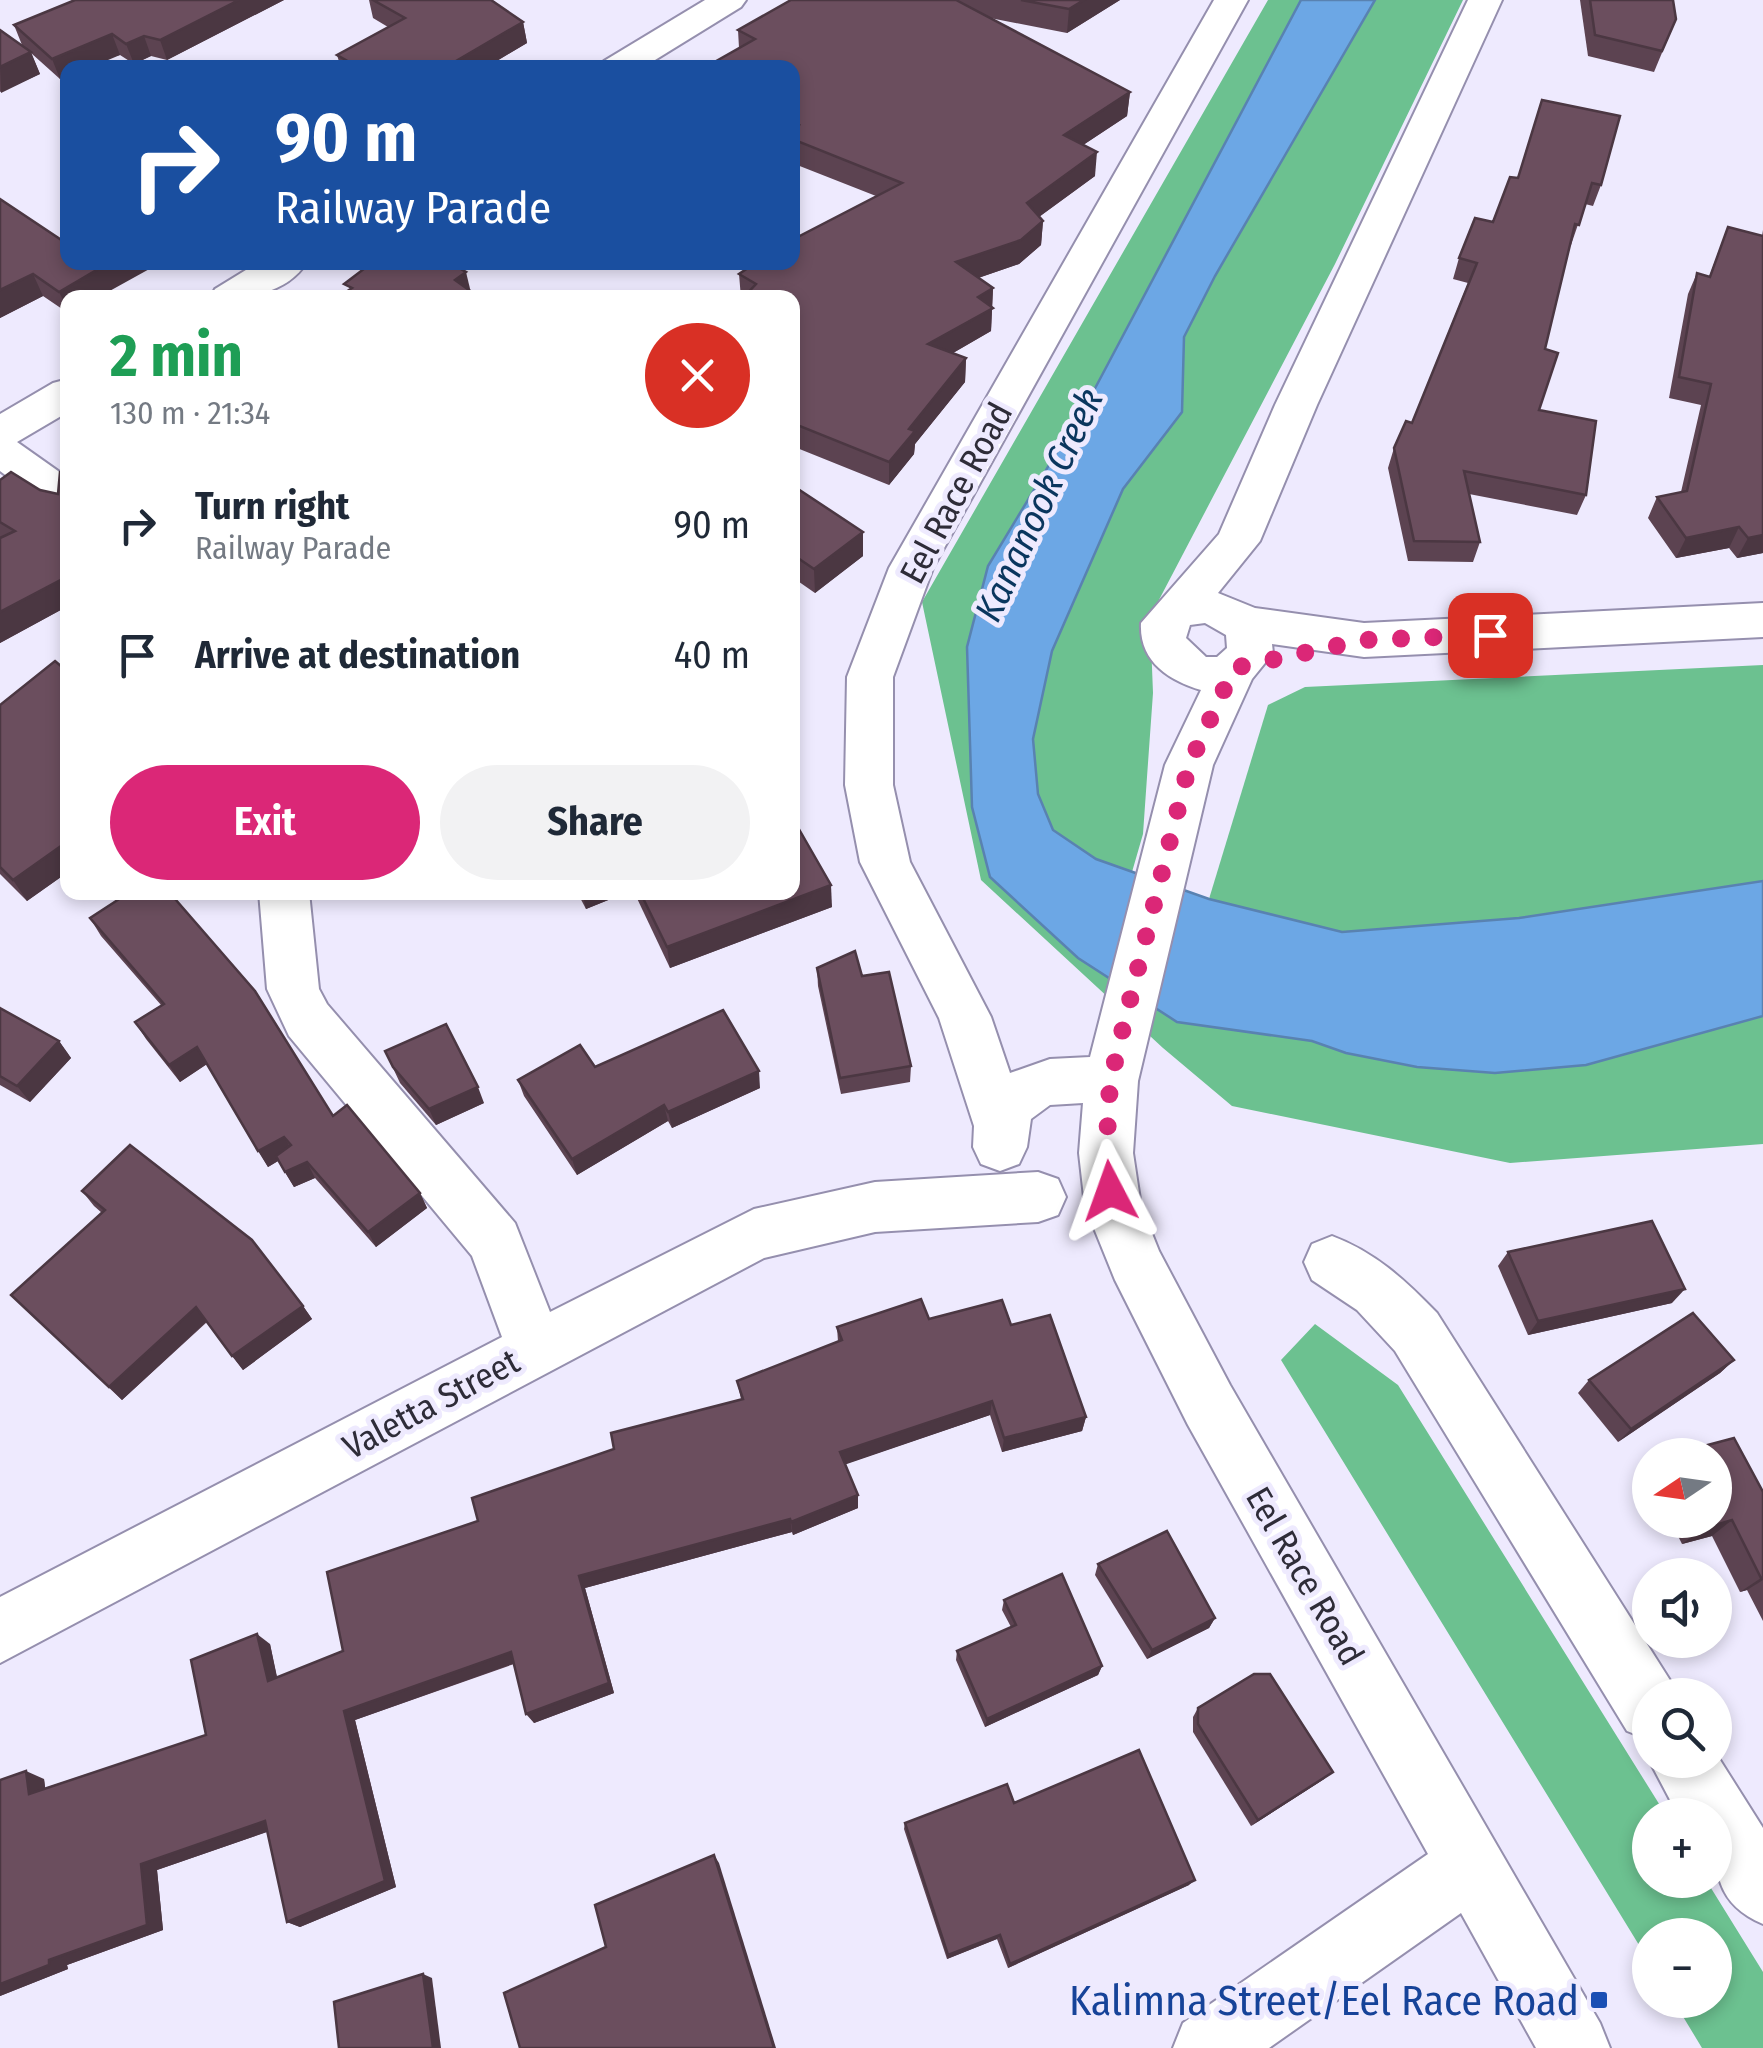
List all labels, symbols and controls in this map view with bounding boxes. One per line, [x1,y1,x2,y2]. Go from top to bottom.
text: 90 m [275,96,417,180]
icon: right [110,100,240,230]
text: Railway Parade [275,181,551,235]
text: 2 min [110,320,243,392]
button: close [645,323,750,428]
water label: Kananook Creek [965,381,1113,629]
text: 130 m · 21:34 [110,394,270,432]
street label: Eel Race Road [891,395,1021,591]
text: Turn right [195,483,349,529]
icon: right [110,498,165,553]
text: 90 m [674,502,750,548]
text: Railway Parade [195,529,391,567]
pin [1448,593,1533,678]
icon: arrive [1463,608,1518,663]
icon: arrive [110,628,165,683]
text: Arrive at destination [195,632,520,678]
text: 40 m [674,632,750,678]
button: Exit [110,765,420,880]
button: Share [440,765,750,880]
position arrow [1058,1139,1162,1243]
street label: Valetta Street [336,1340,527,1468]
north arrow [1632,1438,1732,1538]
map controls [1632,1438,1732,2018]
street label: Eel Race Road [1237,1479,1373,1673]
button: sound [1632,1558,1732,1658]
button: search [1632,1678,1732,1778]
button: + [1632,1798,1732,1898]
button: − [1632,1918,1732,2018]
place label: Kalimna Street/Eel Race Road [1069,1976,1579,2026]
marker: Kalimna Street/Eel Race Road [1588,1989,1610,2011]

